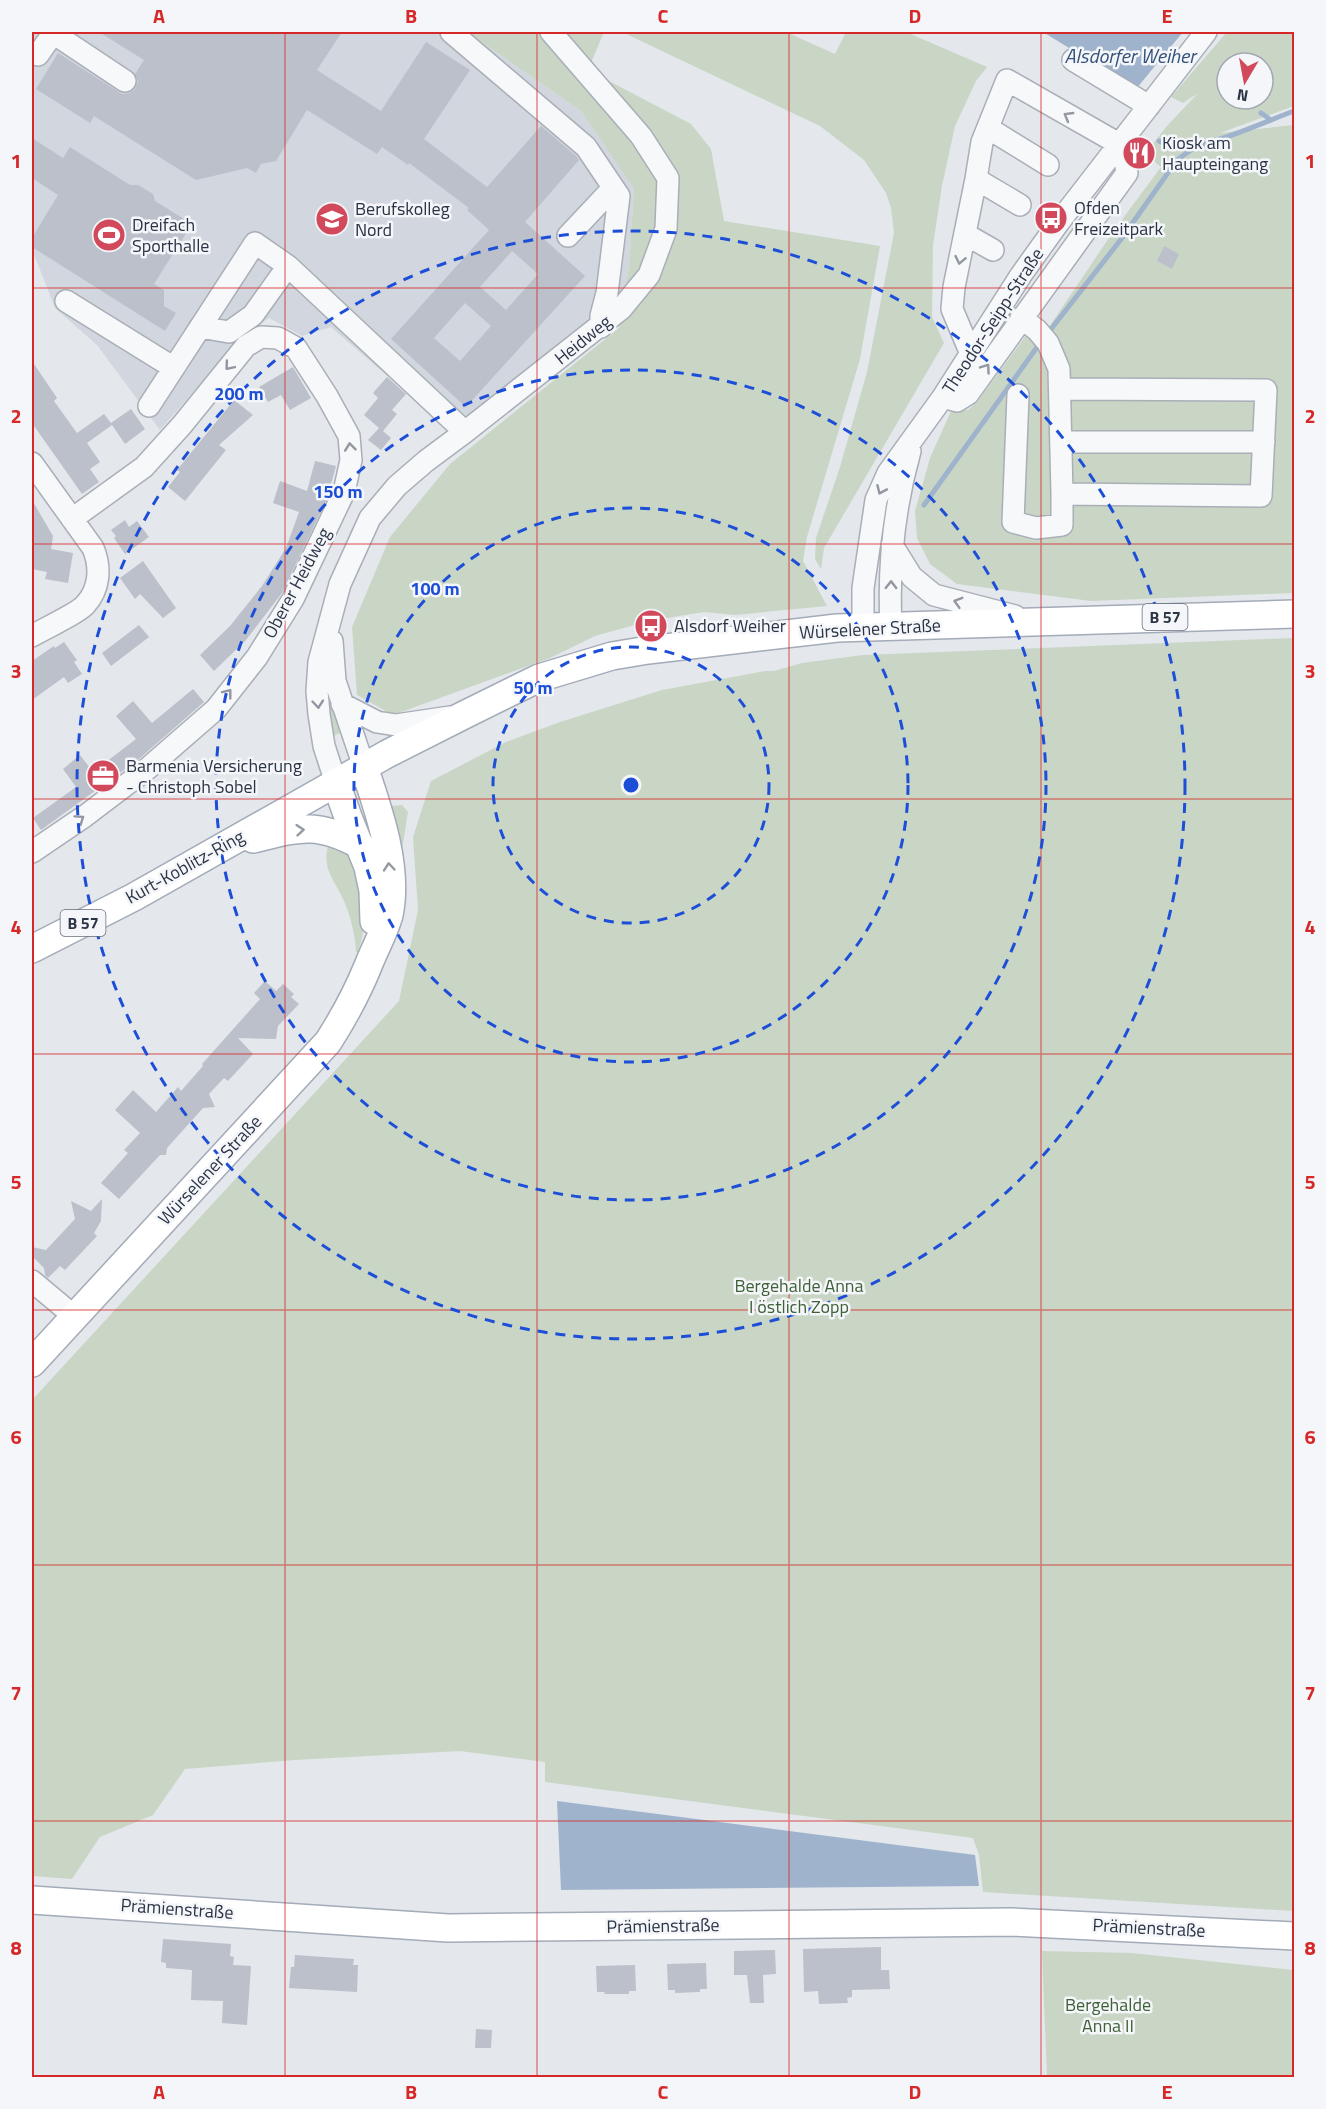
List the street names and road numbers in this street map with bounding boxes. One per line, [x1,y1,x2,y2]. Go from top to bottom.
street label: Theodor-Seipp-Straße [935,242,1050,399]
street label: Heidweg [548,308,617,371]
street label: Oberer Heidweg [256,522,337,643]
road number: B 57 [1142,604,1188,630]
street label: Würselener Straße [798,611,941,646]
street label: Kurt-Koblitz-Ring [120,823,249,910]
road number: B 57 [60,910,106,936]
street label: Würselener Straße [151,1109,268,1231]
street label: Prämienstraße [120,1891,234,1926]
street label: Prämienstraße [606,1911,720,1940]
street label: Prämienstraße [1092,1911,1206,1944]

